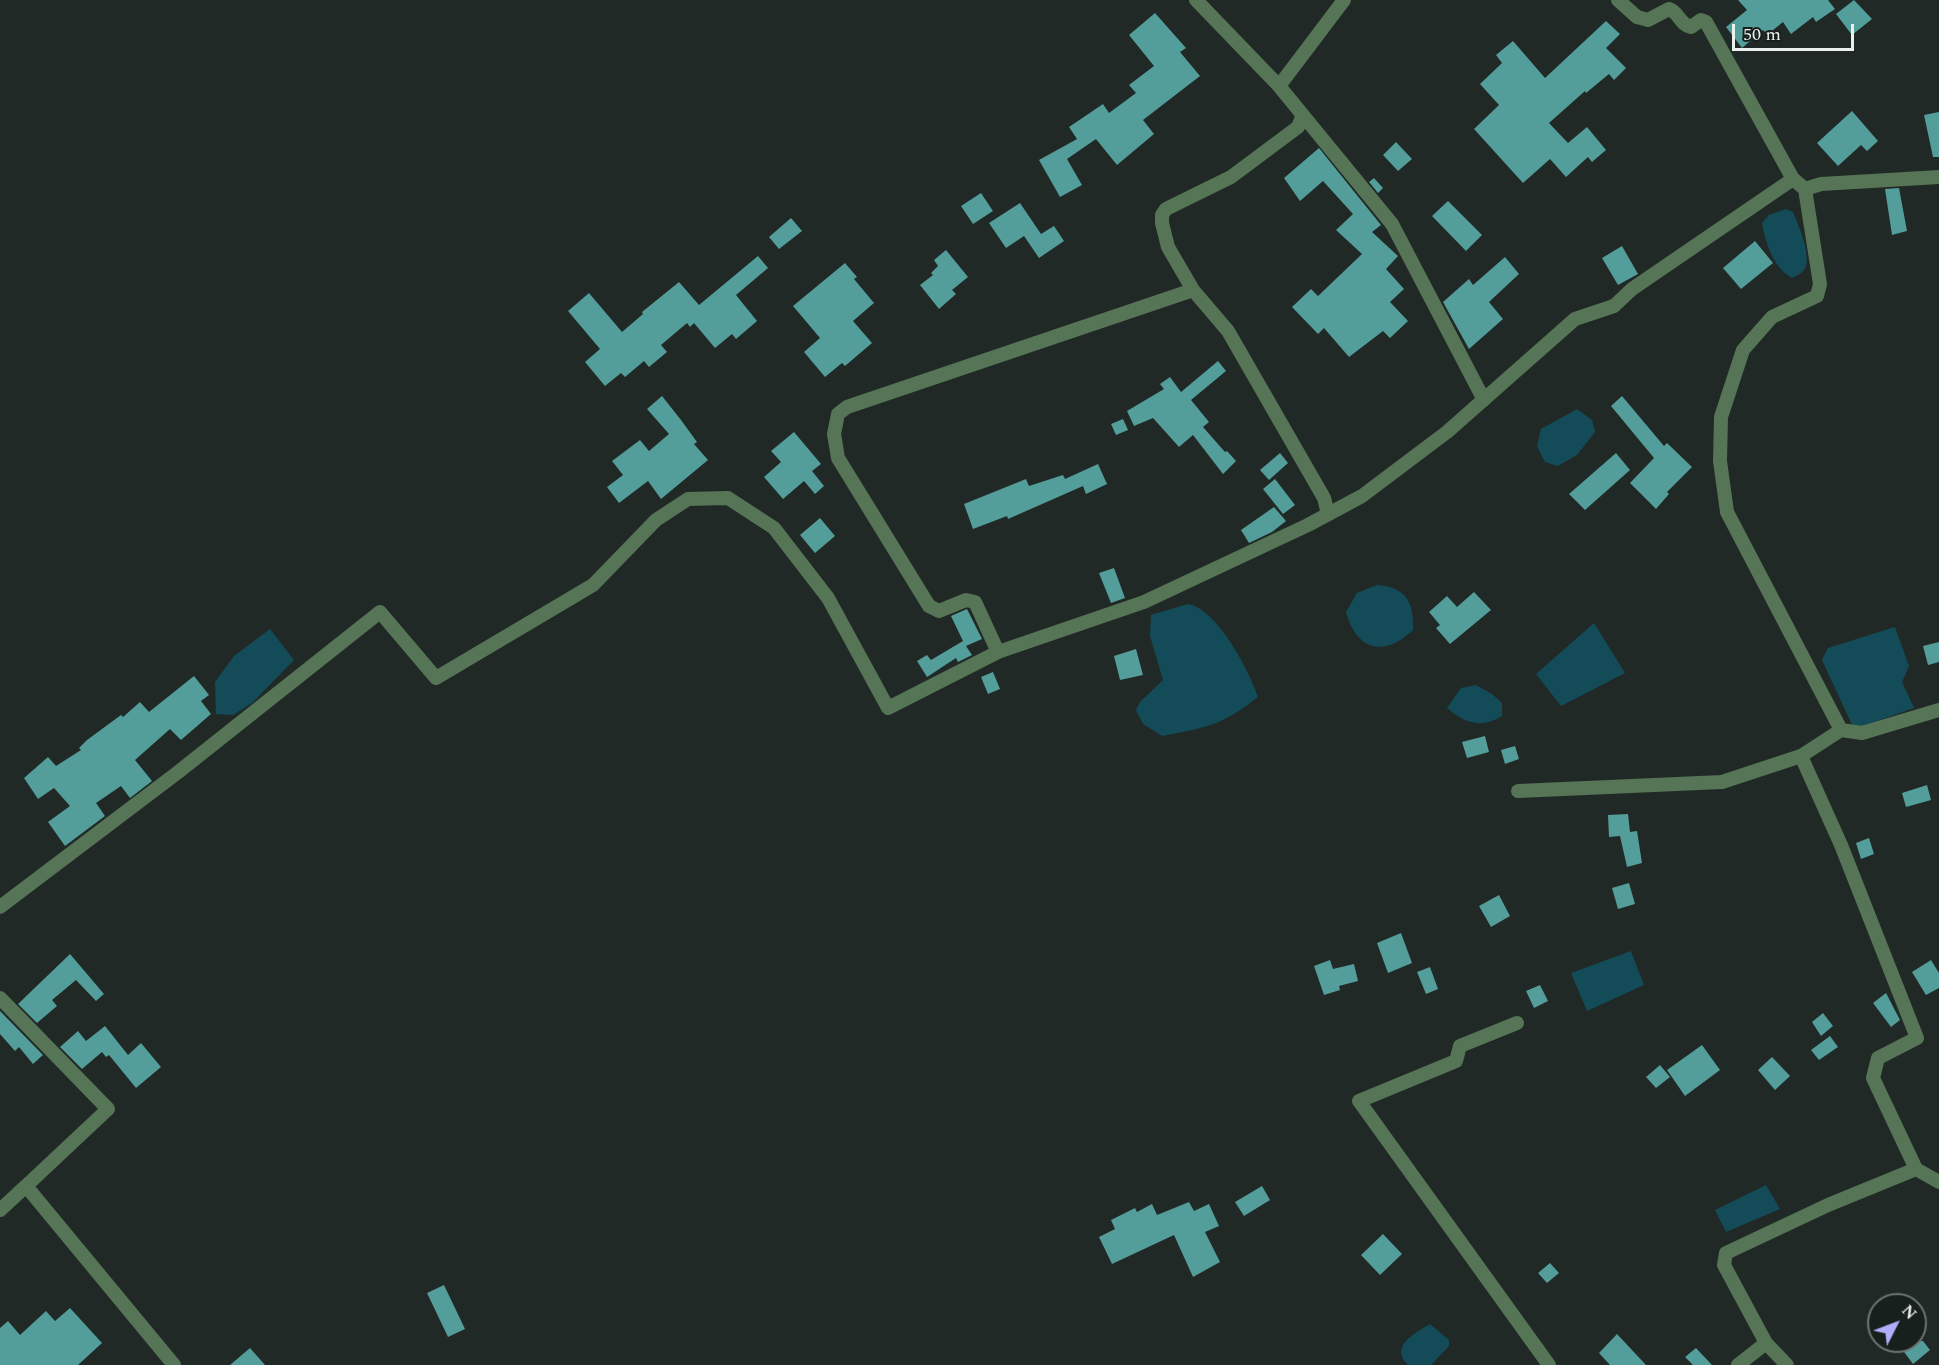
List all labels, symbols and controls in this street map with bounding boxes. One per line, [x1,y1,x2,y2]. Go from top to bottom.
scale bar [1735,12,1856,50]
text: 50 m [1743,21,1781,48]
north arrow [1867,1293,1927,1353]
text: N [1896,1299,1922,1325]

